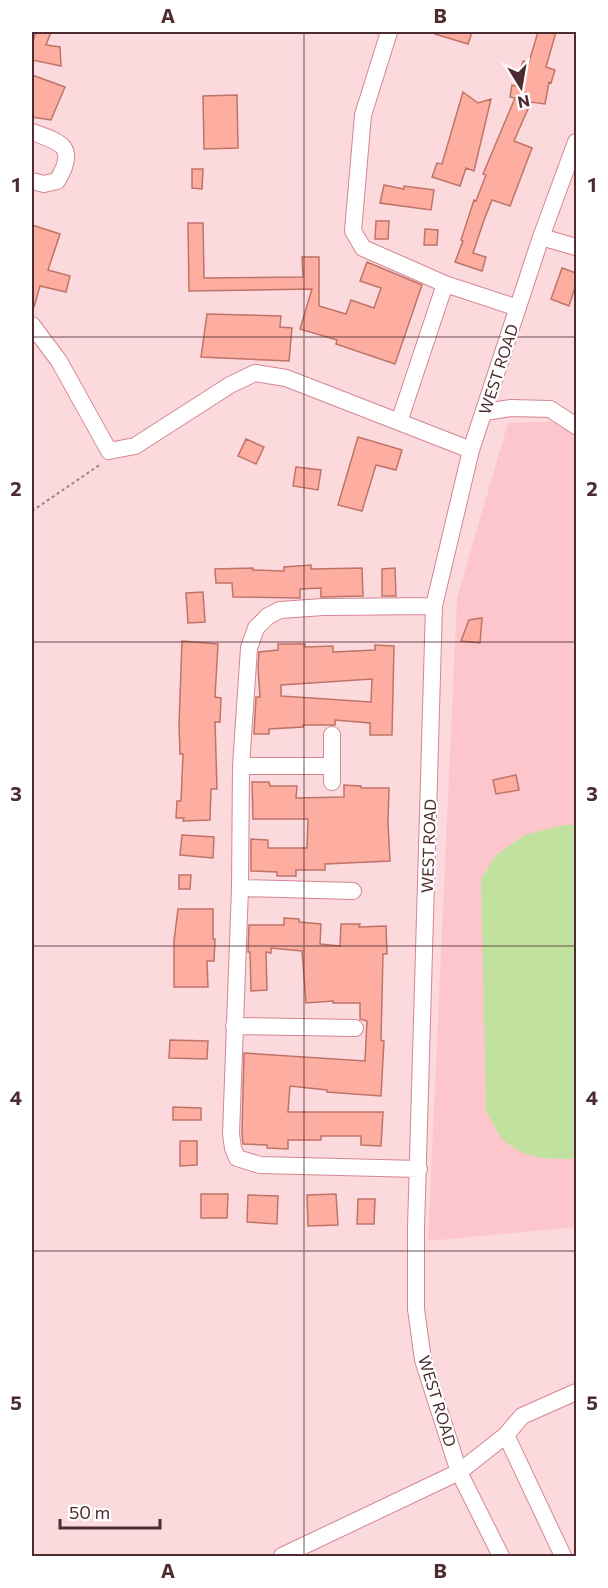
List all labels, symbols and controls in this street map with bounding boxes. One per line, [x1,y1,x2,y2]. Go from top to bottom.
text: A [161,3,175,27]
text: B [433,3,447,27]
north arrow [491,57,551,117]
text: N [516,92,532,113]
text: 1 [11,172,21,196]
text: 1 [587,172,597,196]
street label: WEST ROAD [474,321,522,417]
text: 2 [10,476,22,500]
text: 2 [586,476,598,500]
text: 3 [10,781,22,805]
text: 3 [586,781,598,805]
street label: WEST ROAD [417,799,439,893]
text: 4 [10,1085,22,1109]
text: 4 [586,1085,598,1109]
street label: WEST ROAD [415,1353,461,1449]
text: 5 [10,1390,22,1414]
text: 5 [586,1390,598,1414]
scale bar [60,1492,160,1530]
text: 50 m [69,1501,110,1523]
text: A [161,1558,175,1582]
text: B [433,1558,447,1582]

